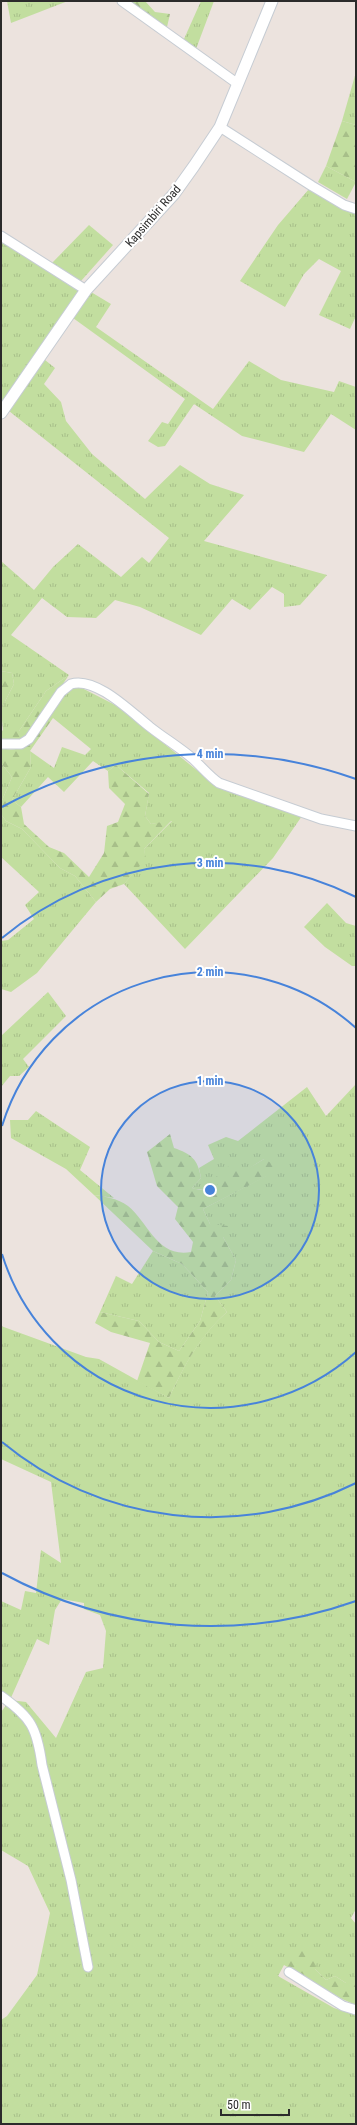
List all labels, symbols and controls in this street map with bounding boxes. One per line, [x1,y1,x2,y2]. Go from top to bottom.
street label: Kapsimbiri Road [122,182,184,250]
text: 4 min [197,747,223,761]
text: 3 min [197,856,223,870]
text: 2 min [197,965,223,979]
text: 1 min [197,1074,223,1088]
centre of rings [203,1183,217,1197]
scale bar [221,2091,289,2117]
text: 50 m [227,2098,251,2112]

